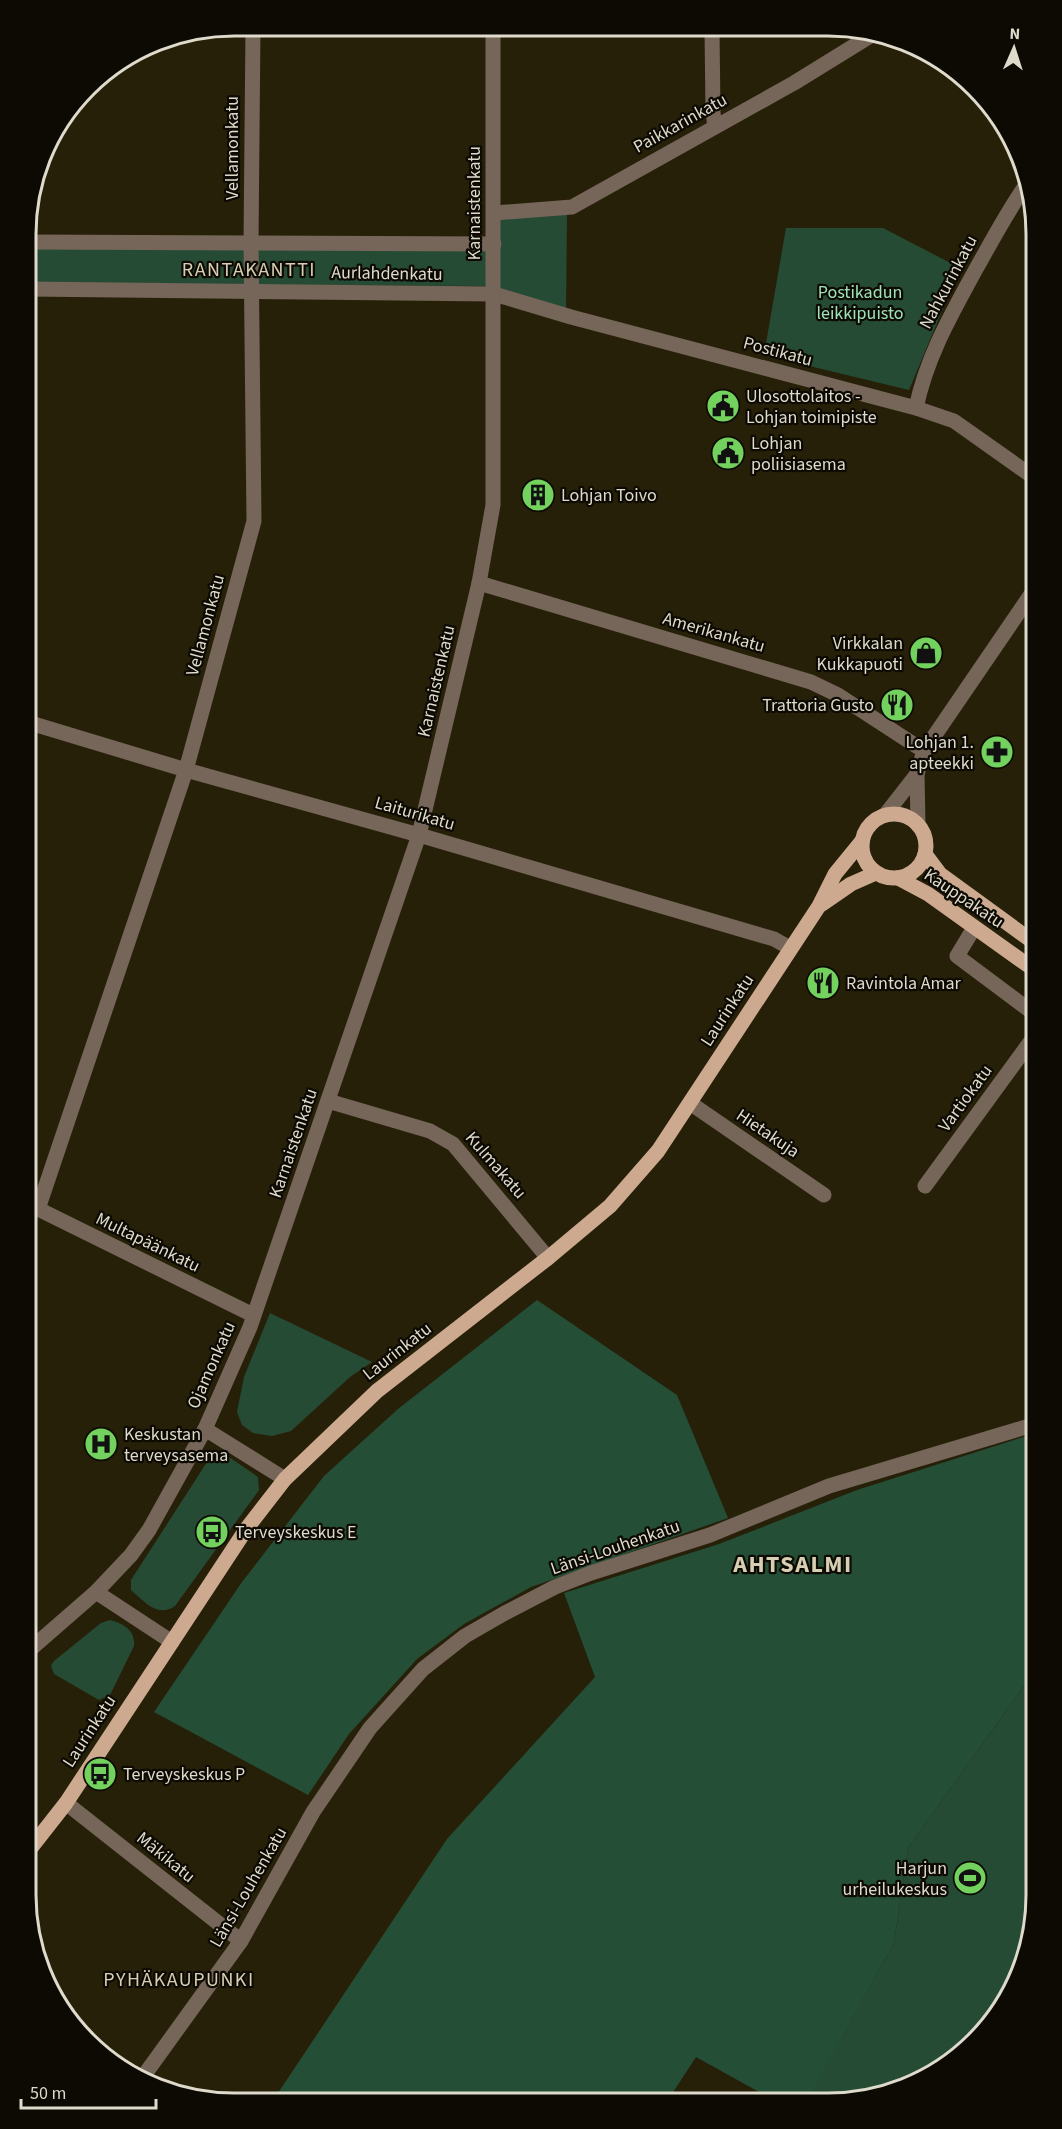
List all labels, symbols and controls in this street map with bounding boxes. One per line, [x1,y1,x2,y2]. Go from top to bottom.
north arrow [984,18,1044,78]
text: N [1009,23,1021,45]
street label: Paikkarinkatu [629,87,732,159]
street label: Vellamonkatu [220,96,245,200]
street label: Karnaistenkatu [462,146,487,260]
street label: Nahkurinkatu [913,231,984,334]
district label: RANTAKANTTI [182,256,316,284]
street label: Aurlahdenkatu [331,260,443,287]
park label: Postikadun leikkipuisto [816,280,904,326]
street label: Postikatu [741,330,815,373]
place label: Ulosottolaitos - Lohjan toimipiste [746,384,877,430]
public building icon: Ulosottolaitos - Lohjan toimipiste [705,388,741,424]
place label: Lohjan poliisiasema [751,431,846,477]
public building icon: Lohjan poliisiasema [710,435,746,471]
building icon: Lohjan Toivo [520,477,556,513]
place label: Lohjan Toivo [561,483,657,508]
street label: Vellamonkatu [180,572,231,679]
street label: Amerikankatu [660,606,768,659]
street label: Karnaistenkatu [411,623,462,740]
place label: Virkkalan Kukkapuoti [817,631,903,677]
shop icon: Virkkalan Kukkapuoti [908,635,944,671]
restaurant icon: Trattoria Gusto [879,687,915,723]
place label: Trattoria Gusto [762,693,874,718]
place label: Lohjan 1. apteekki [906,730,974,776]
pharmacy icon: Lohjan 1. apteekki [979,734,1015,770]
street label: Laiturikatu [372,790,458,837]
street label: Kauppakatu [919,862,1009,934]
restaurant icon: Ravintola Amar [805,965,841,1001]
street label: Laurinkatu [695,969,760,1051]
place label: Ravintola Amar [846,971,962,996]
street label: Vartiokatu [932,1059,998,1137]
street label: Karnaistenkatu [263,1085,324,1201]
street label: Hietakuja [731,1103,804,1164]
street label: Kulmakatu [459,1126,532,1204]
street label: Multapäänkatu [91,1206,204,1279]
street label: Laurinkatu [357,1316,437,1386]
street label: Ojamonkatu [181,1317,242,1413]
place label: Keskustan terveysasema [124,1422,228,1468]
hospital icon: Keskustan terveysasema [83,1426,119,1462]
bus stop icon: Terveyskeskus E [194,1514,230,1550]
street label: Länsi-Louhenkatu [547,1514,683,1581]
place label: Terveyskeskus E [235,1520,357,1545]
district label: AHTSALMI [732,1547,853,1582]
street label: Laurinkatu [57,1690,122,1772]
bus stop icon: Terveyskeskus P [82,1756,118,1792]
place label: Terveyskeskus P [123,1762,245,1787]
street label: Länsi-Louhenkatu [204,1822,293,1952]
street label: Mäkikatu [131,1826,200,1889]
place label: Harjun urheilukeskus [842,1856,947,1902]
sports icon: Harjun urheilukeskus [952,1860,988,1896]
district label: PYHÄKAUPUNKI [103,1966,255,1994]
scale bar [21,2072,156,2110]
text: 50 m [30,2081,66,2106]

